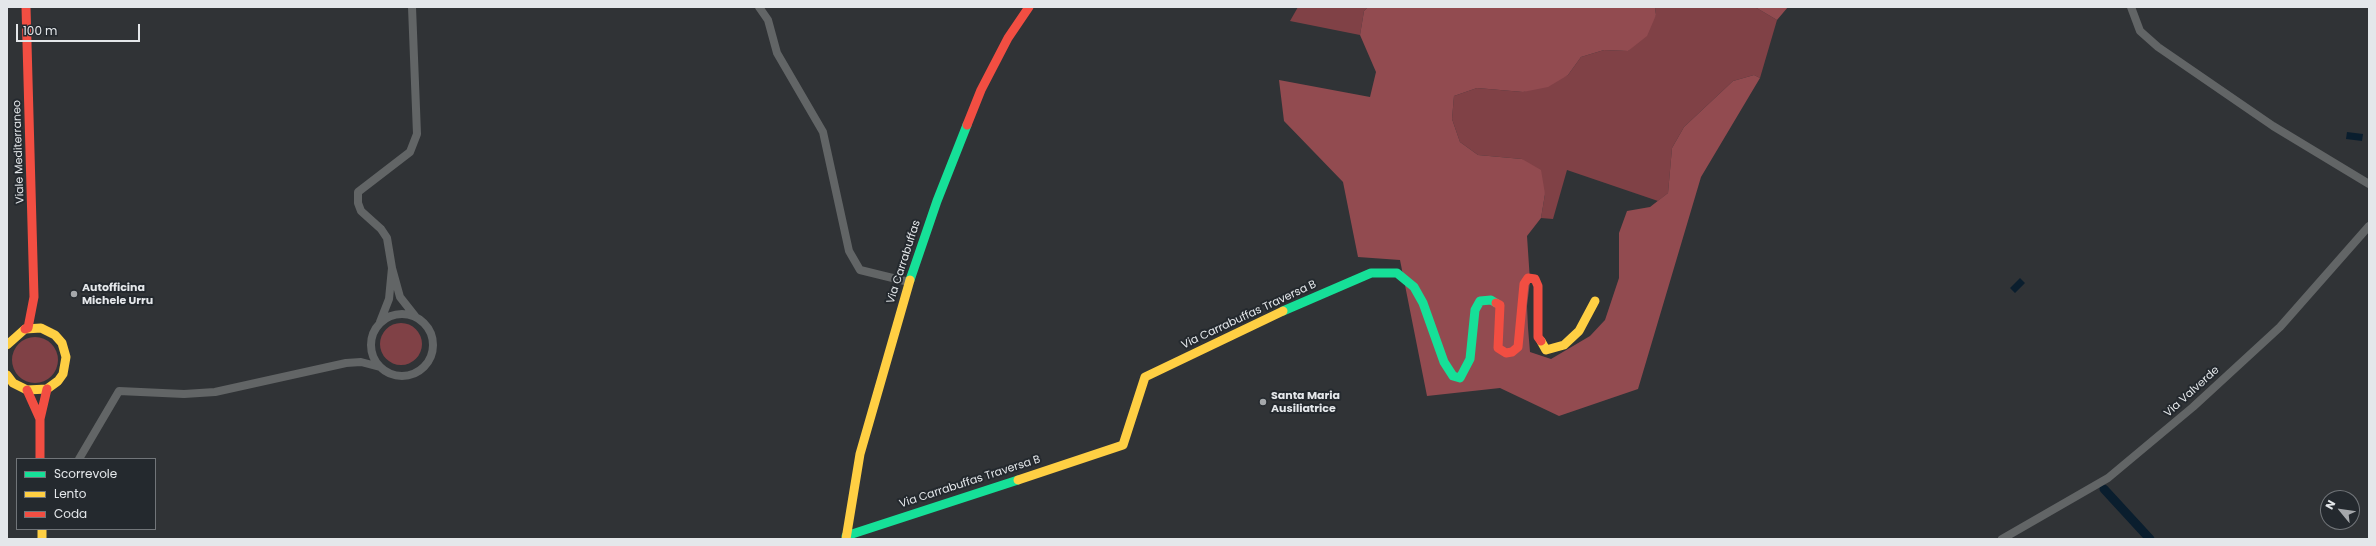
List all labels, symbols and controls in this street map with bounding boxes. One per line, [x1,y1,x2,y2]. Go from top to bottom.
scale bar [18,16,142,42]
text: 100 m [23,22,57,39]
street label: Viale Mediterraneo [11,100,27,204]
street label: Via Carrabuffas [884,219,924,305]
street label: Via Carrabuffas Traversa B [1179,278,1319,352]
place label: Autofficina Michele Urru [82,281,153,307]
marker: Autofficina Michele Urru [69,289,79,299]
street label: Via Valverde [2162,364,2222,420]
place label: Santa Maria Ausiliatrice [1271,389,1340,415]
marker: Santa Maria Ausiliatrice [1258,397,1268,407]
street label: Via Carrabuffas Traversa B [898,453,1042,511]
legend [16,458,156,530]
text: Scorrevole [54,465,117,482]
text: Lento [54,485,86,502]
north arrow [2320,490,2360,530]
text: N [2321,497,2339,512]
text: Coda [54,505,87,522]

